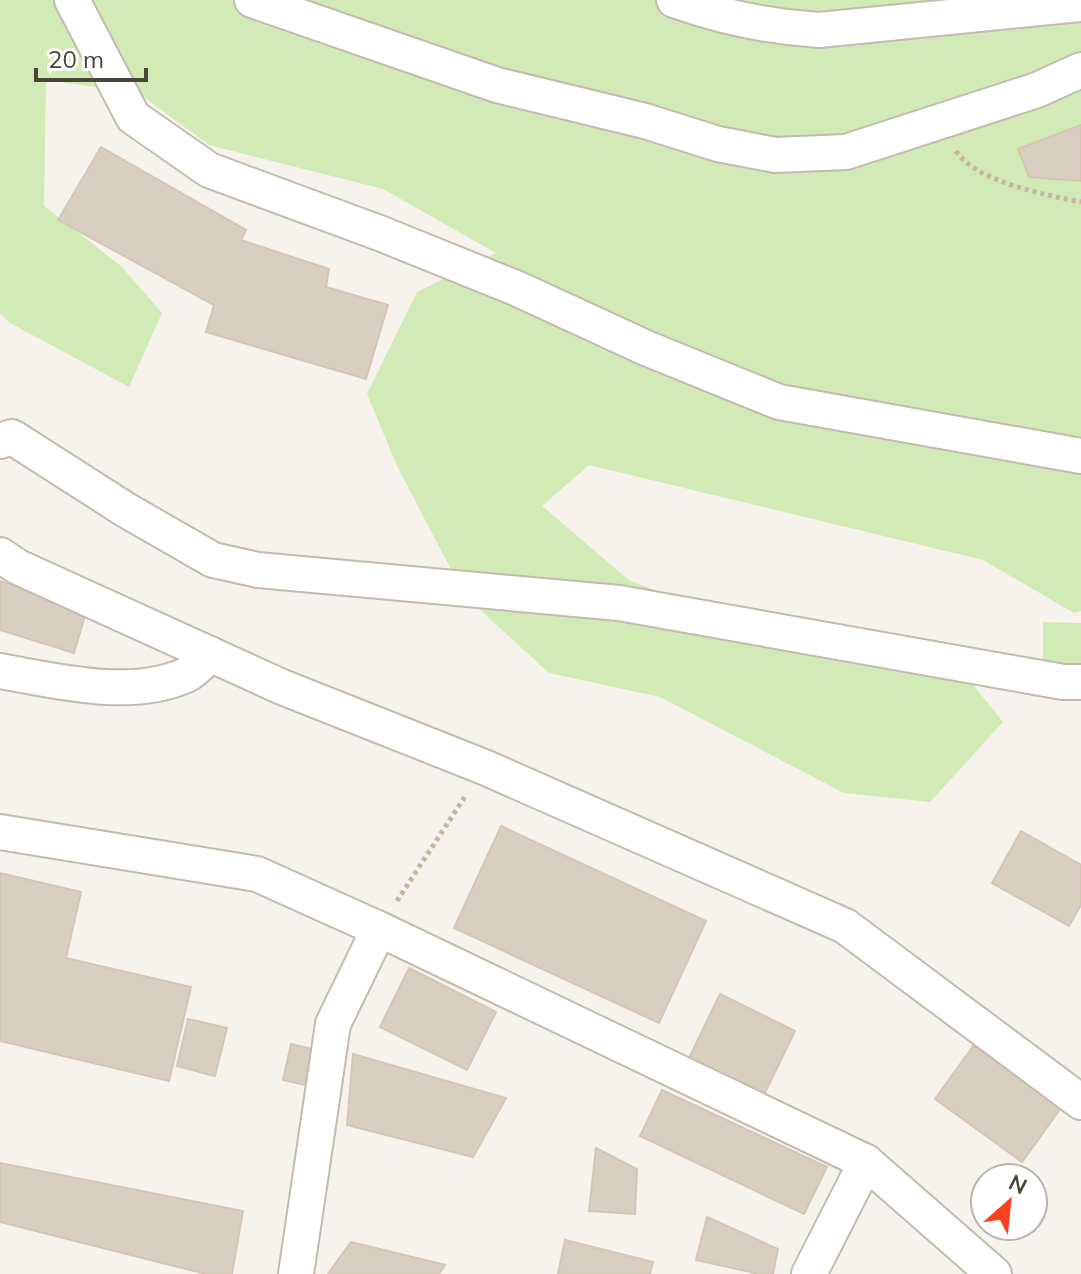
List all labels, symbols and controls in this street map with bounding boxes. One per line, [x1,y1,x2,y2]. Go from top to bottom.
scale bar [36,32,146,82]
text: 20 m [48,44,104,74]
north arrow [969,1162,1049,1242]
text: N [1004,1168,1032,1200]

